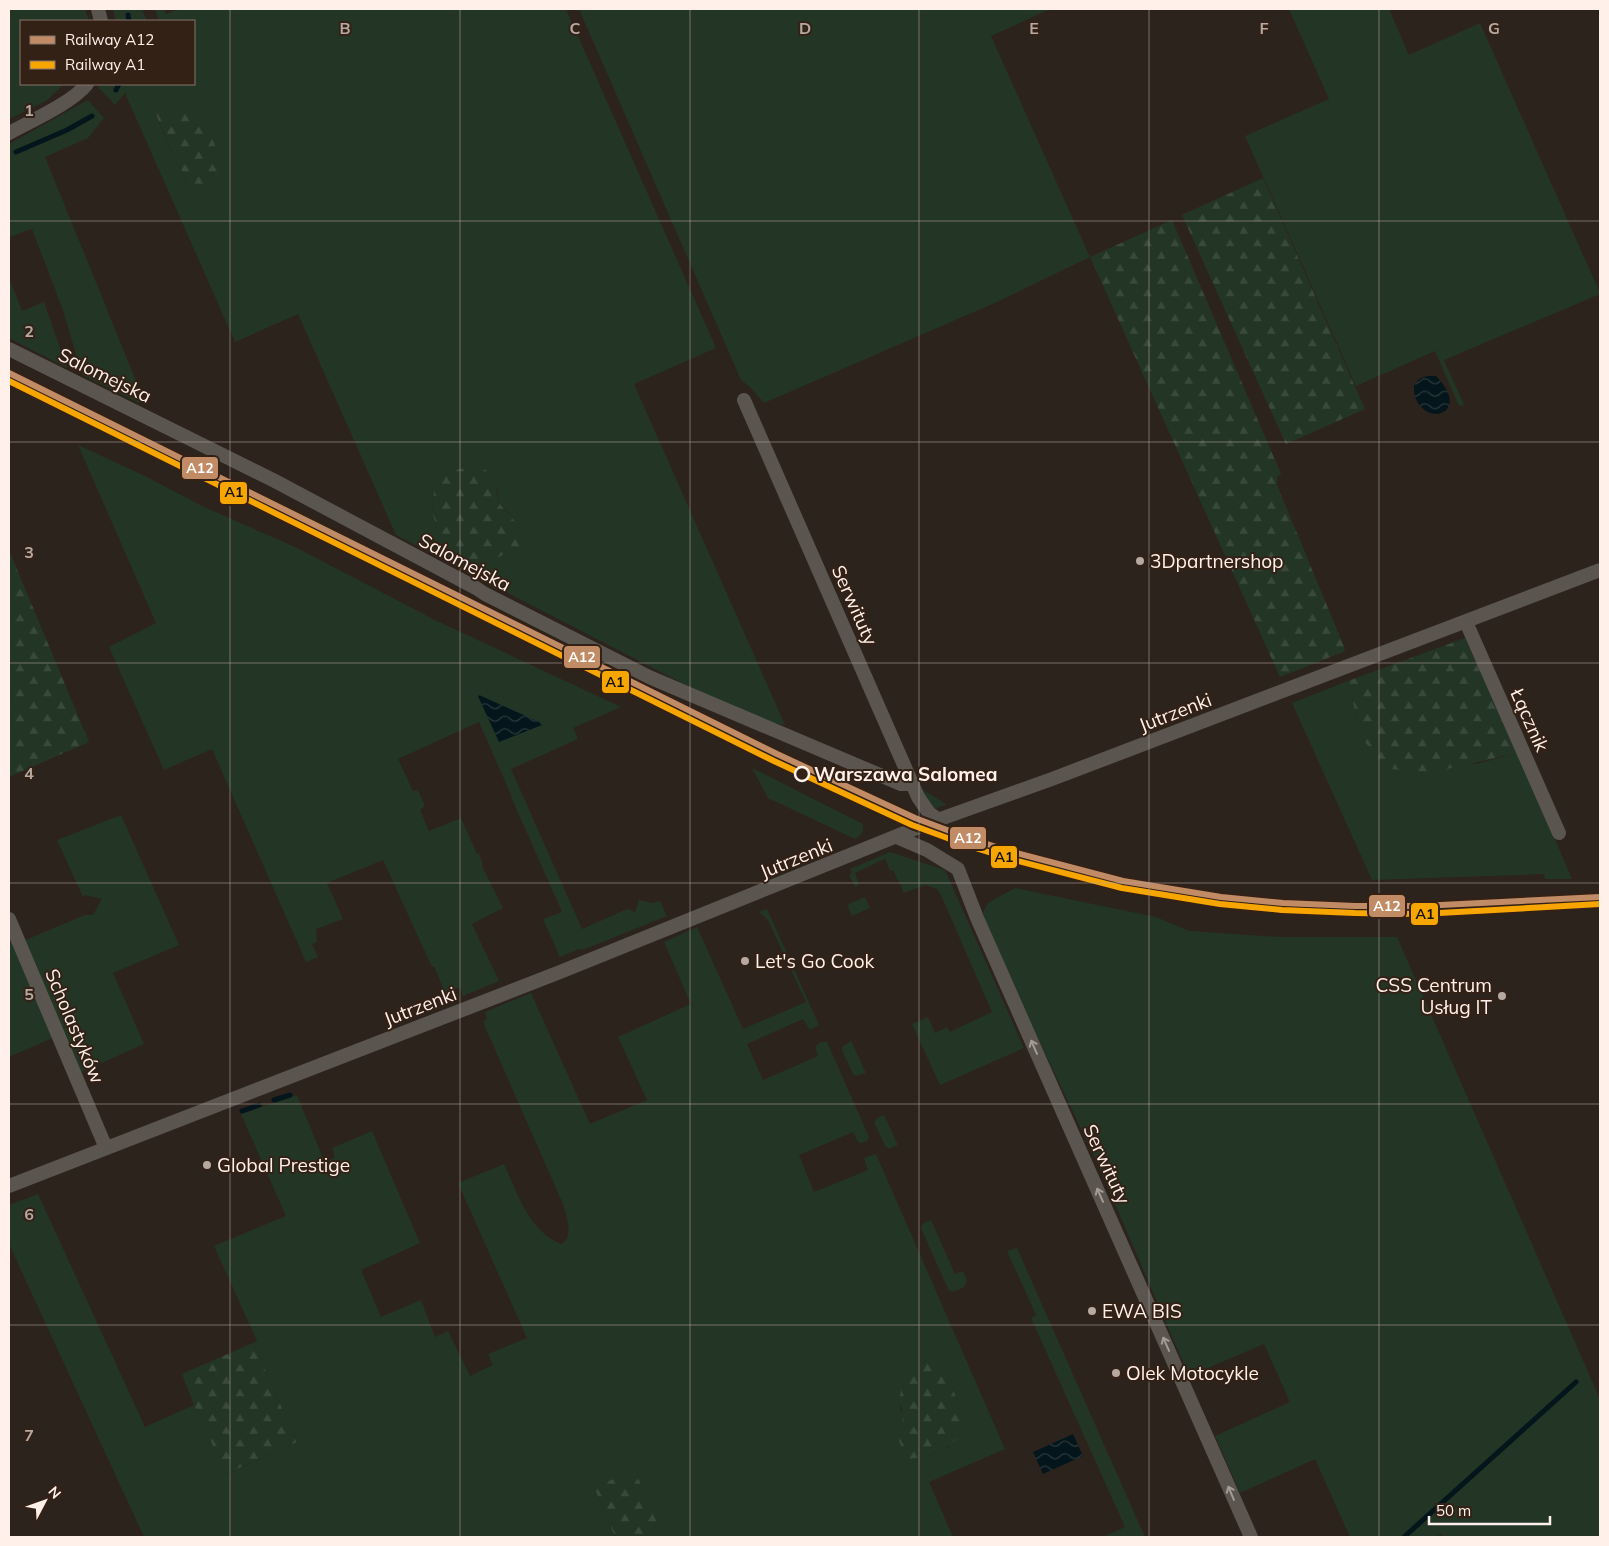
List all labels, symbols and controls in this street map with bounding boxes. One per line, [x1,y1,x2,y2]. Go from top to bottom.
text: B [339,18,351,38]
text: C [570,18,581,38]
text: D [799,18,811,38]
text: E [1029,18,1039,38]
text: F [1259,18,1269,38]
text: G [1488,18,1500,38]
legend [20,20,195,85]
text: Railway A12 [65,30,154,49]
text: Railway A1 [65,55,145,74]
text: 1 [24,100,34,120]
text: 2 [24,321,34,341]
street label: Salomejska [54,342,156,408]
line badge: A12 [181,456,219,480]
text: A12 [186,459,214,477]
line badge: A1 [219,481,248,505]
text: A1 [225,483,243,501]
street label: Salomejska [415,528,515,596]
text: 3 [24,542,34,562]
place label: 3Dpartnershop [1150,549,1284,573]
marker: 3Dpartnershop [1134,555,1146,567]
street label: Serwituty [827,561,883,649]
line badge: A12 [563,645,601,669]
text: A12 [568,648,596,666]
line badge: A1 [601,670,630,694]
text: A1 [606,673,624,691]
street label: Łącznik [1505,684,1555,755]
street label: Jutrzenki [1135,687,1215,737]
place label: Warszawa Salomea [814,762,997,786]
text: 4 [24,763,34,783]
marker: Warszawa Salomea [794,766,810,782]
line badge: A12 [949,826,987,850]
text: A12 [954,829,982,847]
street label: Jutrzenki [756,833,836,883]
line badge: A1 [990,845,1018,869]
text: A1 [995,848,1013,866]
line badge: A12 [1368,894,1406,918]
text: A12 [1373,897,1401,915]
line badge: A1 [1410,902,1439,926]
text: A1 [1416,905,1434,923]
place label: Let's Go Cook [755,949,875,973]
marker: Let's Go Cook [739,955,751,967]
street label: Scholastyków [40,965,110,1087]
place label: CSS Centrum Usług IT [1376,973,1493,1019]
street label: Jutrzenki [380,981,460,1031]
text: 5 [24,984,34,1004]
marker: CSS Centrum Usług IT [1496,990,1508,1002]
one-way arrow [1028,1040,1038,1055]
street label: Serwituty [1078,1120,1136,1208]
place label: Global Prestige [217,1153,350,1177]
marker: Global Prestige [201,1159,213,1171]
one-way arrow [1095,1188,1105,1203]
text: 6 [24,1204,34,1224]
place label: EWA BIS [1102,1299,1182,1323]
marker: EWA BIS [1086,1305,1098,1317]
one-way arrow [1161,1337,1171,1352]
place label: Olek Motocykle [1126,1361,1259,1385]
marker: Olek Motocykle [1110,1367,1122,1379]
text: 7 [24,1425,34,1445]
north arrow [20,1476,70,1526]
text: N [45,1483,65,1502]
one-way arrow [1226,1486,1236,1501]
scale bar [1429,1494,1550,1526]
text: 50 m [1436,1501,1471,1520]

